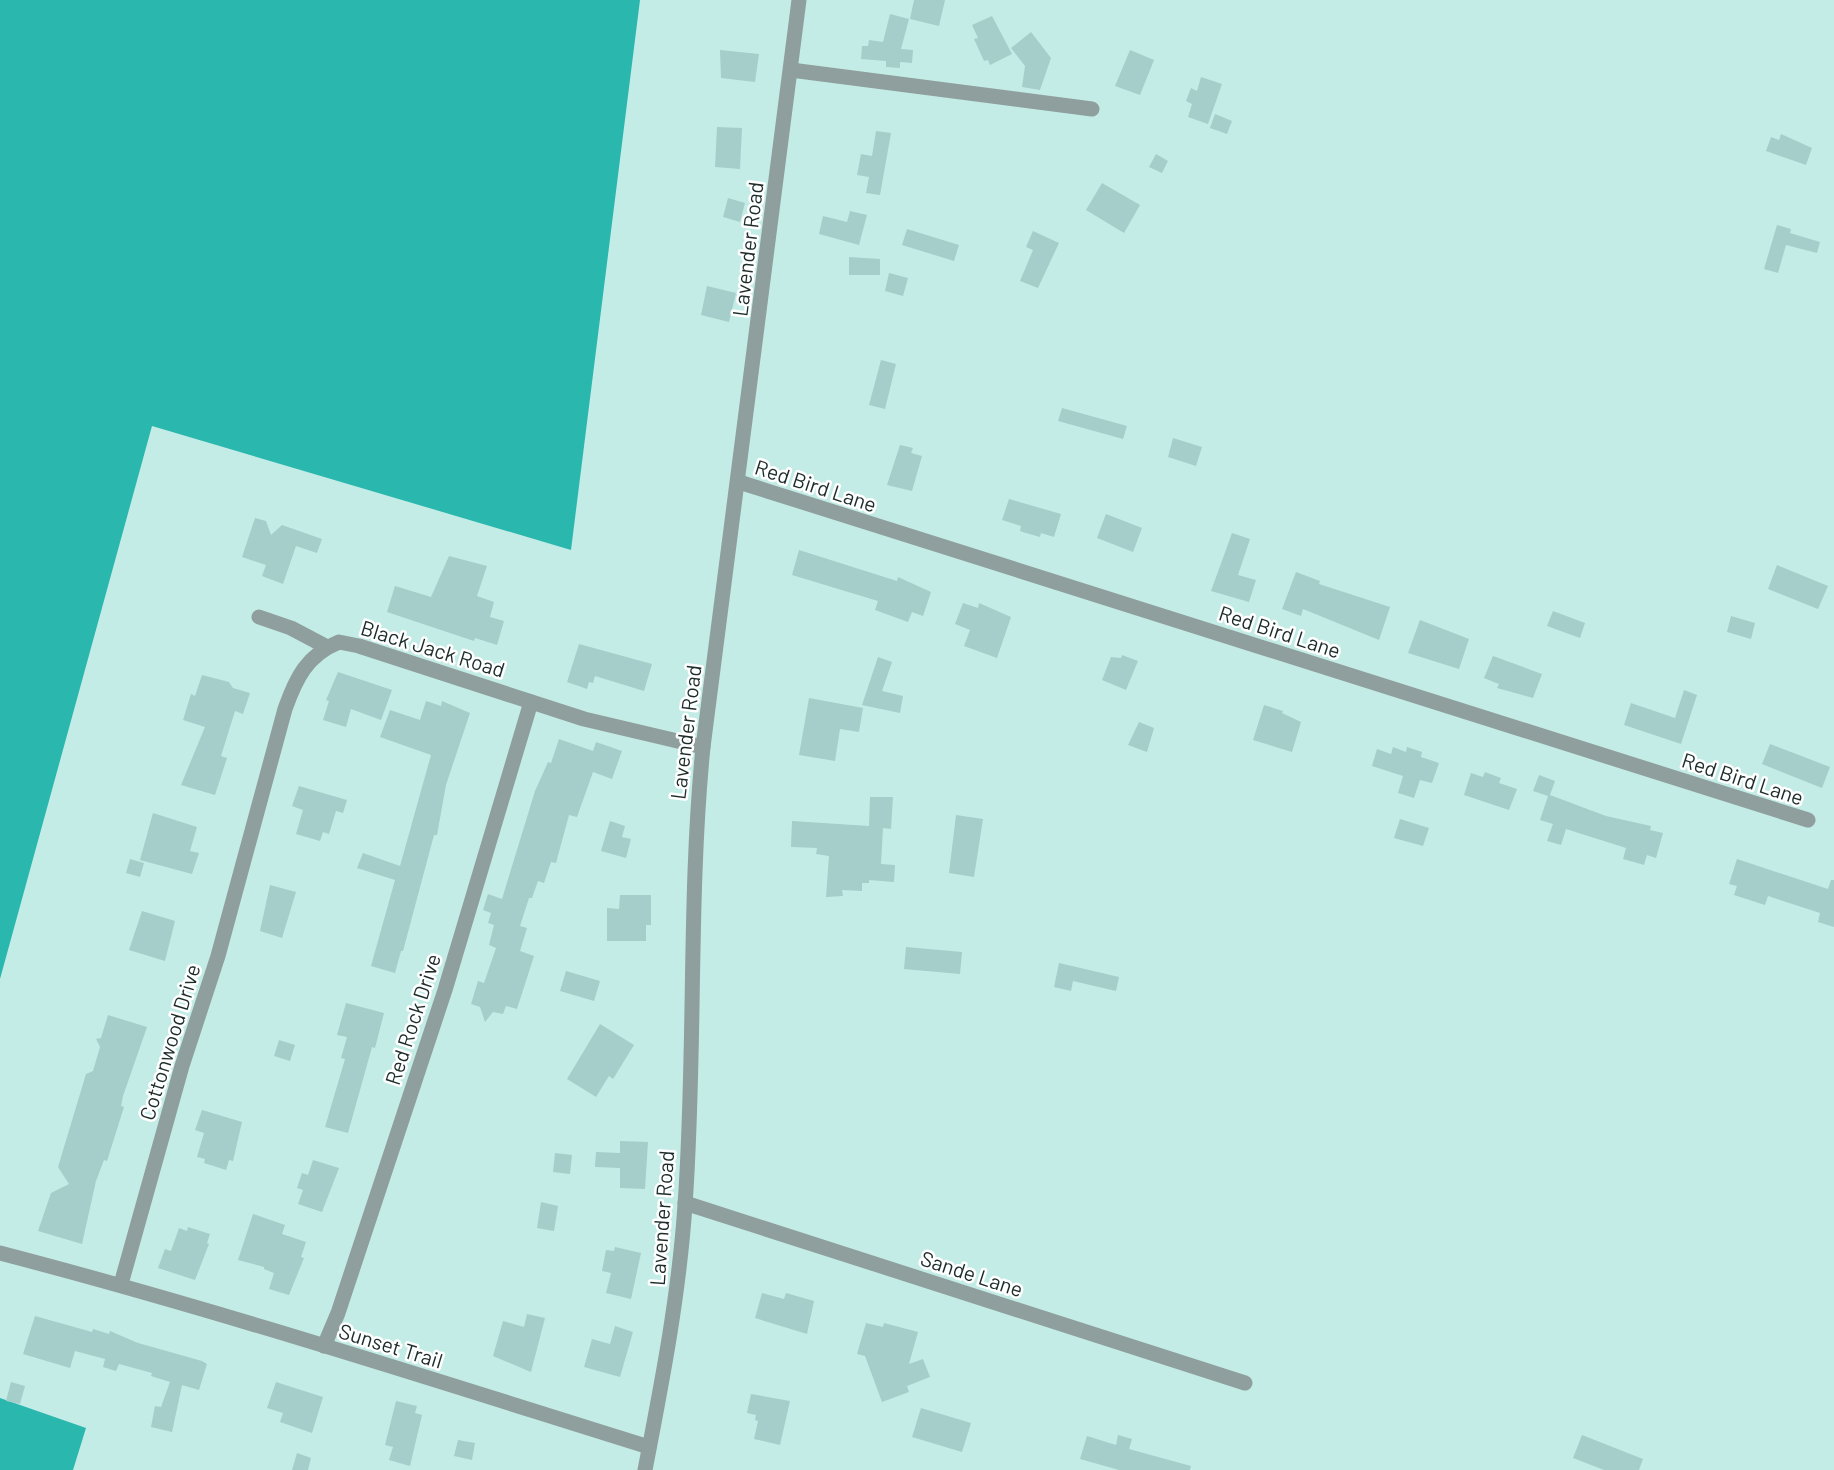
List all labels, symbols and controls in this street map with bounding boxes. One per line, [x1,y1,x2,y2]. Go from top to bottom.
street label: Lavender Road [726,180,768,318]
street label: Red Bird Lane [752,454,880,516]
street label: Red Bird Lane [1216,600,1344,662]
street label: Black Jack Road [358,614,508,682]
street label: Lavender Road [664,663,706,801]
street label: Red Bird Lane [1679,747,1807,809]
street label: Red Rock Drive [379,950,445,1088]
street label: Cottonwood Drive [133,961,205,1123]
street label: Lavender Road [644,1150,678,1286]
street label: Sande Lane [918,1245,1026,1301]
street label: Sunset Trail [336,1317,446,1373]

